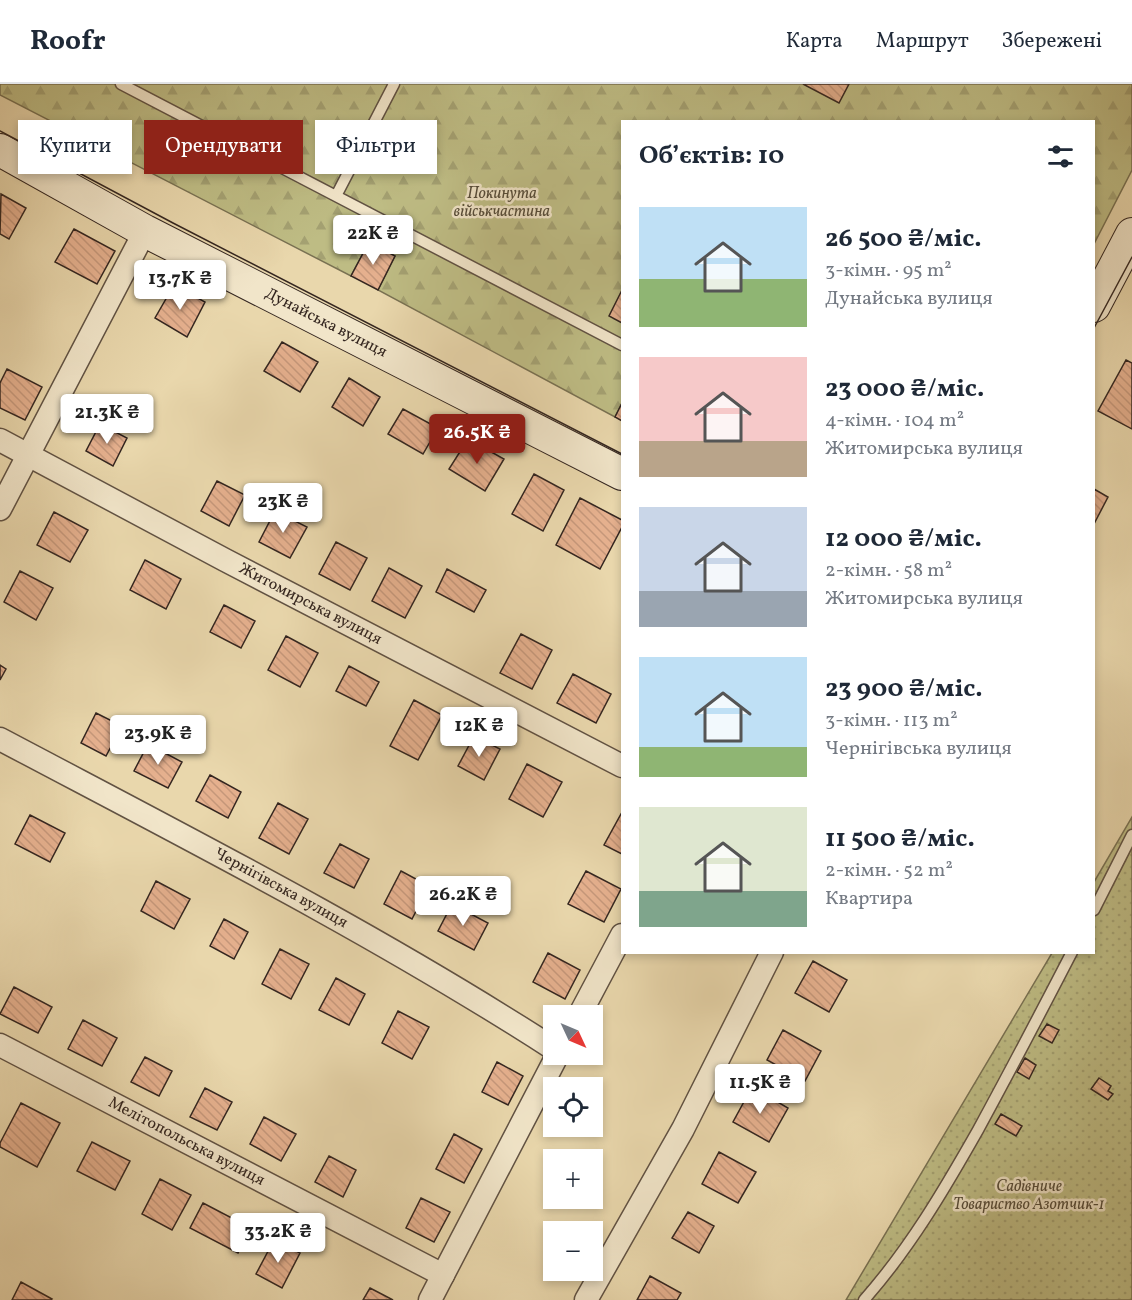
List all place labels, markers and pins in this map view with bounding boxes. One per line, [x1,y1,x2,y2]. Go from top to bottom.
pin: 22K ₴ [331,215,415,266]
pin: 13.7K ₴ [125,260,235,311]
pin: 21.3K ₴ [52,394,162,445]
pin: 26.5K ₴ [422,414,532,465]
pin: 23K ₴ [241,483,325,534]
pin: 12K ₴ [437,707,521,758]
pin: 23.9K ₴ [103,715,213,766]
pin: 26.2K ₴ [408,876,518,927]
pin: 11.5K ₴ [705,1064,815,1115]
pin: 33.2K ₴ [223,1213,333,1264]

